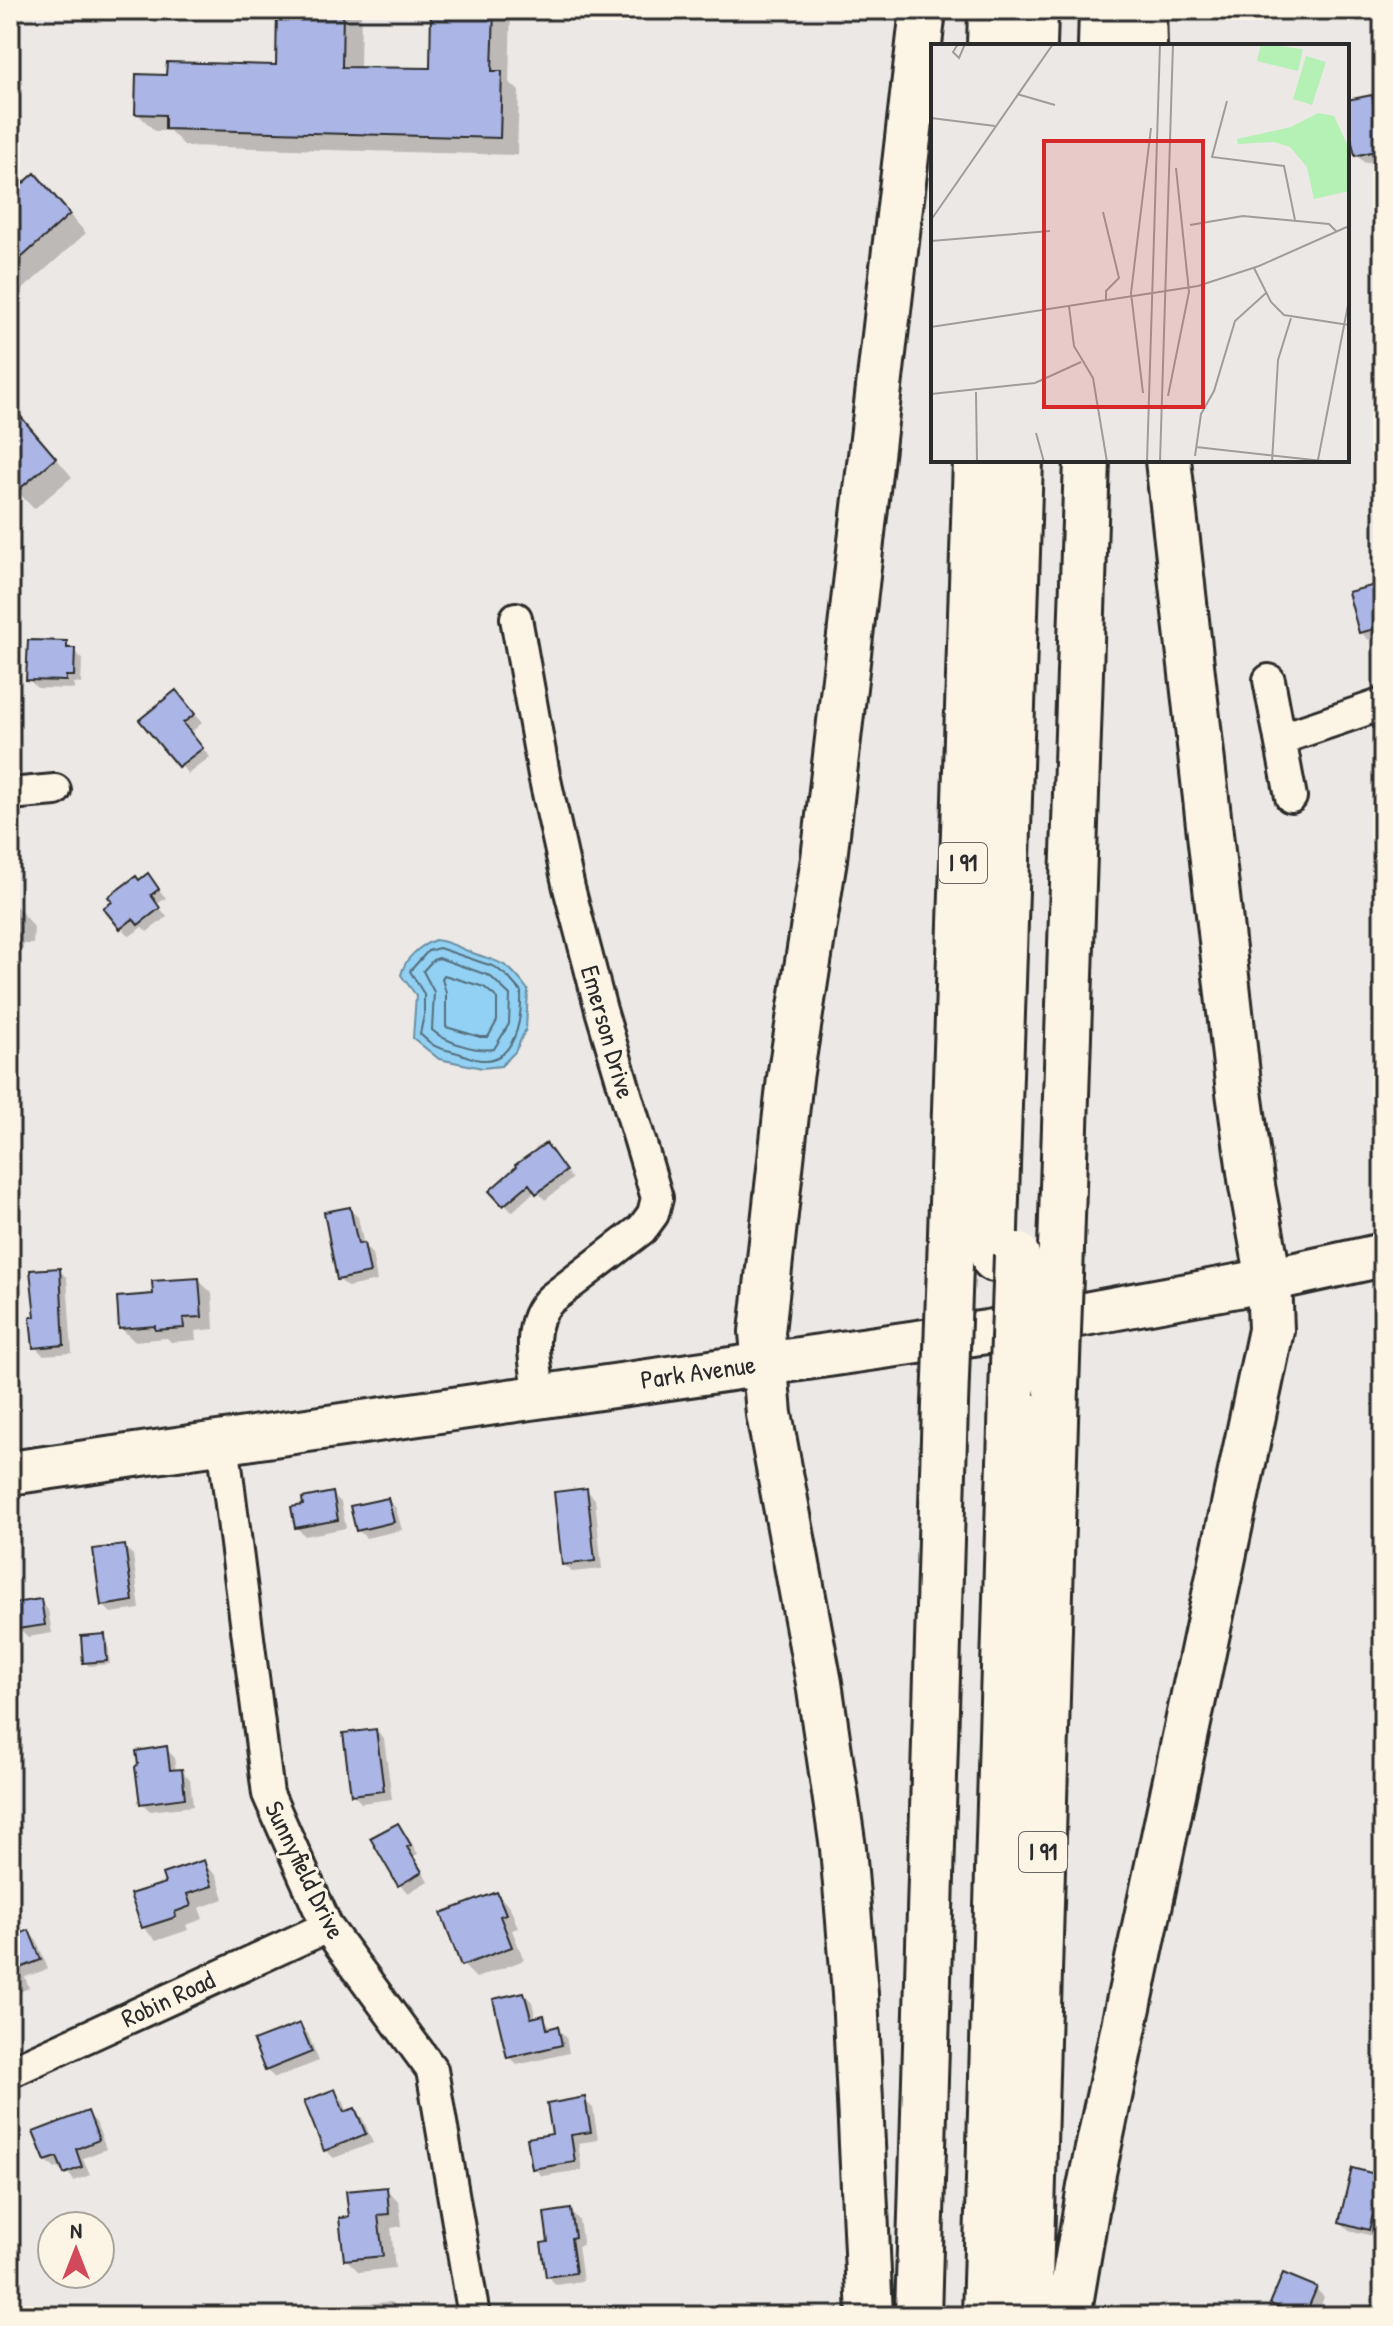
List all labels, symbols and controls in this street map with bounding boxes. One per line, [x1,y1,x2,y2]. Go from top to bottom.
inset map [931,44,1349,462]
road number: I 91 [939,843,987,883]
street label: Emerson Drive [573,961,644,1102]
street label: Park Avenue [638,1346,758,1397]
street label: Sunnyfield Drive [257,1795,354,1945]
road number: I 91 [1019,1832,1067,1872]
street label: Robin Road [115,1962,220,2035]
north arrow [36,2210,116,2290]
text: N [70,2215,82,2245]

